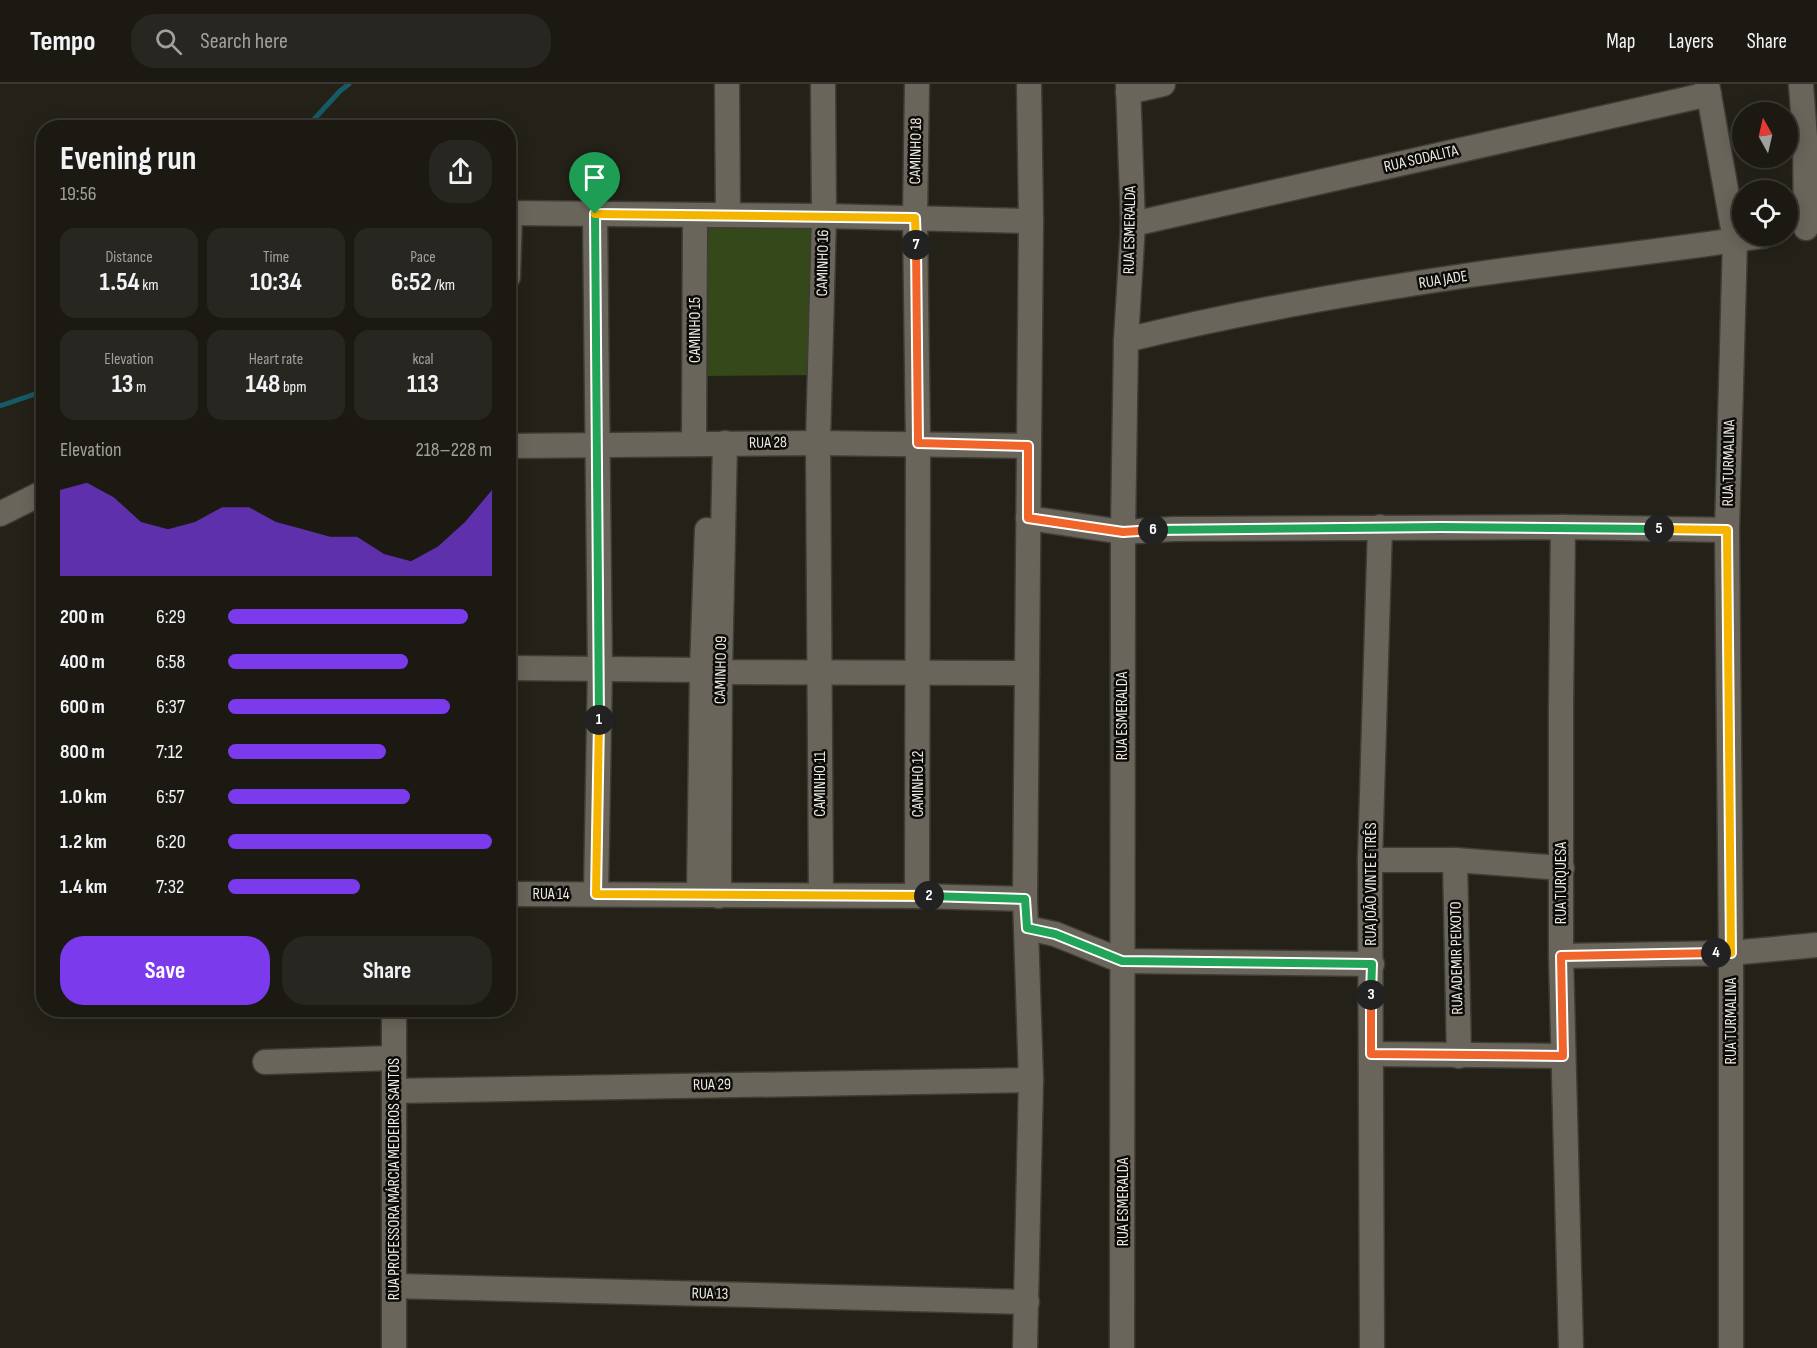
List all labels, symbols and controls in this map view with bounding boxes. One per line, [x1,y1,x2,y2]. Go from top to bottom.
search box [131,14,551,68]
text: Tempo [30,25,95,58]
icon: search [152,25,185,58]
text: Search here [200,28,288,55]
text: Map [1606,29,1635,54]
text: Layers [1668,29,1714,54]
text: Share [1747,29,1787,54]
north arrow [1732,102,1798,168]
map controls [1732,102,1798,246]
street label: CAMINHO 18 [906,117,926,185]
text: Evening run [60,139,196,179]
button: share [429,140,492,203]
street label: RUA SODALITA [1382,141,1460,177]
pin [569,152,620,214]
icon: arrive [578,161,611,194]
button: locate [1732,180,1798,246]
text: 19:56 [60,182,96,206]
street label: RUA ESMERALDA [1120,185,1140,274]
street label: CAMINHO 16 [813,229,833,297]
pin: 7 [901,230,931,260]
text: 7 [913,235,919,254]
text: Distance [105,248,153,267]
text: Time [263,248,289,267]
text: Pace [410,248,436,267]
text: 1.54 [99,267,140,298]
text: 10:34 [250,267,302,298]
text: 6:52 [391,267,432,298]
street label: RUA JADE [1417,267,1469,293]
text: km [140,276,159,295]
text: /km [432,276,455,295]
street label: CAMINHO 15 [686,297,705,363]
text: Elevation [104,350,154,369]
text: Heart rate [249,350,303,369]
text: kcal [412,350,434,369]
text: 13 [112,369,134,400]
text: 148 [246,369,280,400]
text: 113 [407,369,439,400]
text: m [134,378,146,397]
text: bpm [280,378,306,397]
street label: RUA TURMALINA [1719,419,1739,507]
street label: RUA 28 [749,433,787,453]
text: Elevation [60,438,122,462]
text: 218–228 m [416,438,492,462]
pin: 5 [1644,514,1674,544]
pin: 6 [1138,515,1168,545]
text: 5 [1655,519,1663,538]
text: 6 [1149,520,1157,539]
text: 200 m [60,605,104,629]
text: 6:29 [156,605,186,629]
street label: CAMINHO 09 [711,636,731,704]
text: 400 m [60,650,105,674]
text: 6:58 [156,650,185,674]
street label: RUA ESMERALDA [1113,672,1132,760]
text: 600 m [60,695,105,719]
text: 6:37 [156,695,185,719]
pin: 1 [584,705,614,735]
text: 1 [596,710,602,729]
text: 800 m [60,740,105,764]
text: 7:12 [156,740,183,764]
street label: CAMINHO 11 [811,751,830,817]
street label: CAMINHO 12 [909,751,928,817]
text: 1.0 km [60,785,107,809]
text: 6:57 [156,785,184,809]
street label: RUA JOÃO VINTE E TRÊS [1362,822,1381,946]
text: 1.2 km [60,830,107,854]
text: 6:20 [156,830,186,854]
street label: RUA TURQUESA [1552,842,1571,924]
text: 1.4 km [60,875,107,899]
text: 7:32 [156,875,184,899]
pin: 2 [914,881,944,911]
street label: RUA 14 [533,885,570,904]
text: 2 [925,886,933,905]
street label: RUA ADEMIR PEIXOTO [1447,901,1467,1015]
button: Save [60,936,270,1005]
button: Share [282,936,492,1005]
pin: 4 [1701,938,1731,968]
text: 4 [1712,943,1720,962]
street label: RUA TURMALINA [1722,977,1741,1064]
pin: 3 [1356,980,1386,1010]
text: 3 [1367,985,1375,1004]
street label: RUA PROFESSORA MÁRCIA MEDEIROS SANTOS [385,1058,404,1300]
street label: RUA 29 [693,1075,731,1095]
street label: RUA ESMERALDA [1114,1158,1133,1246]
street label: RUA 13 [691,1284,729,1304]

